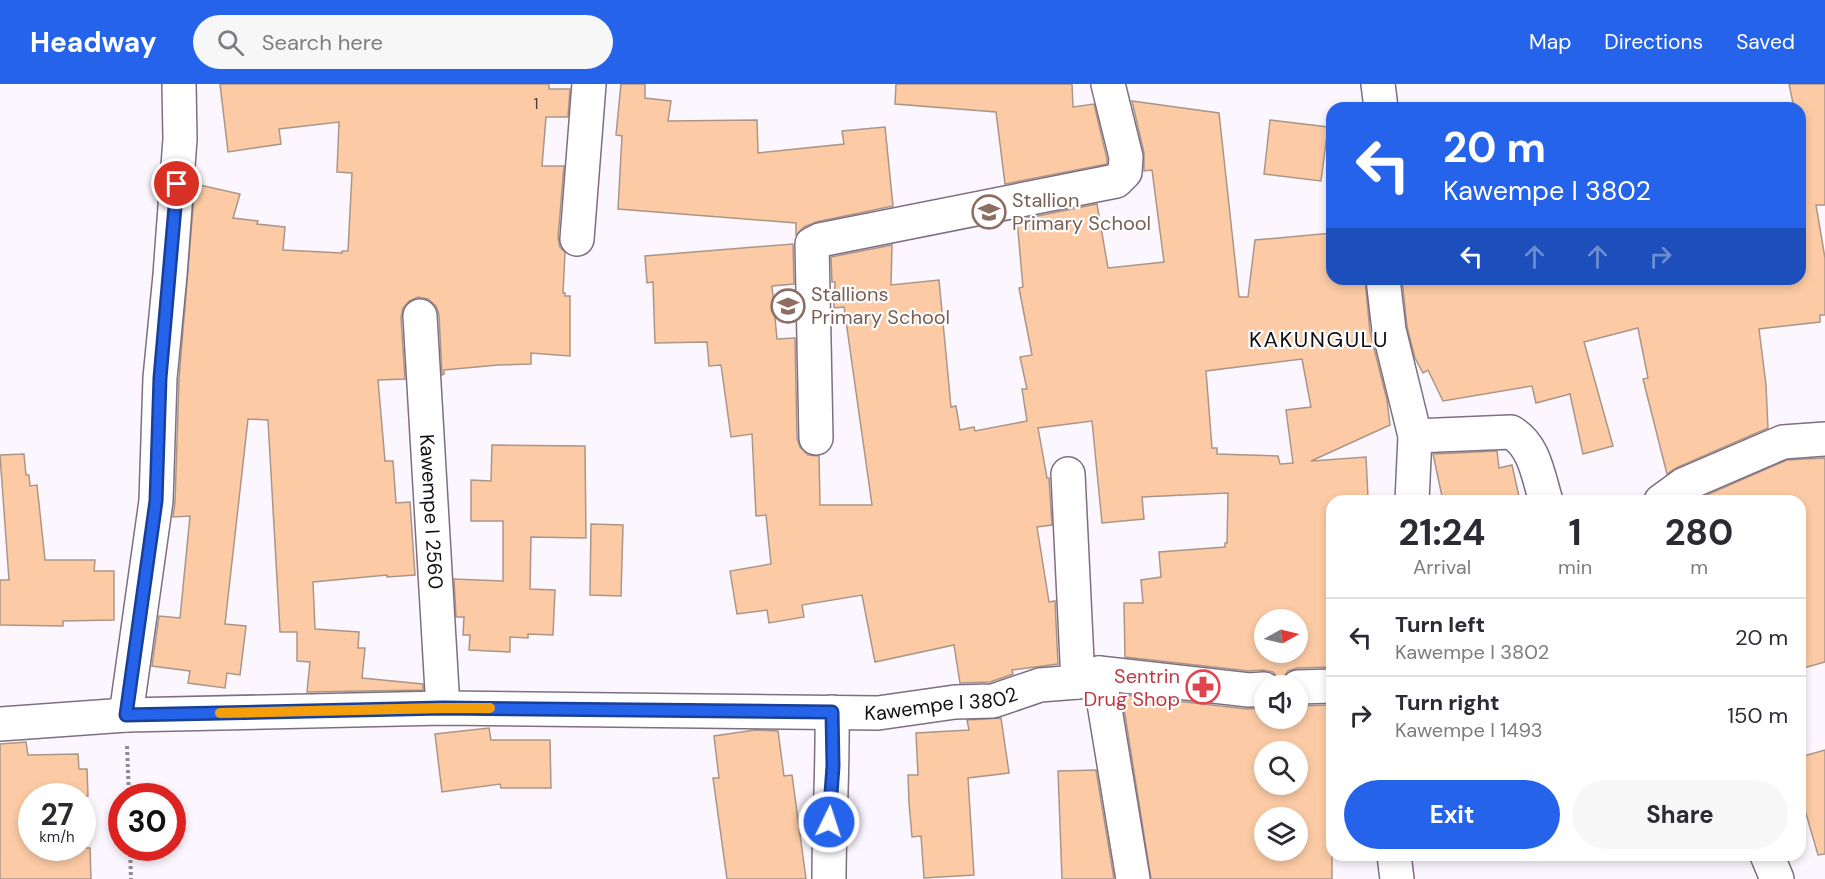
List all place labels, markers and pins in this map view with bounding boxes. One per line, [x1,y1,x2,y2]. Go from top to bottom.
pin [151,158,202,209]
place label: Stallion Primary School [1012,187,1151,236]
school or university icon: Stallion Primary School [971,194,1007,230]
place label: Stallions Primary School [811,281,950,330]
school or university icon: Stallions Primary School [770,288,806,324]
place label: Sentrin Drug Shop [1083,663,1180,712]
pharmacy icon: Sentrin Drug Shop [1185,669,1221,705]

